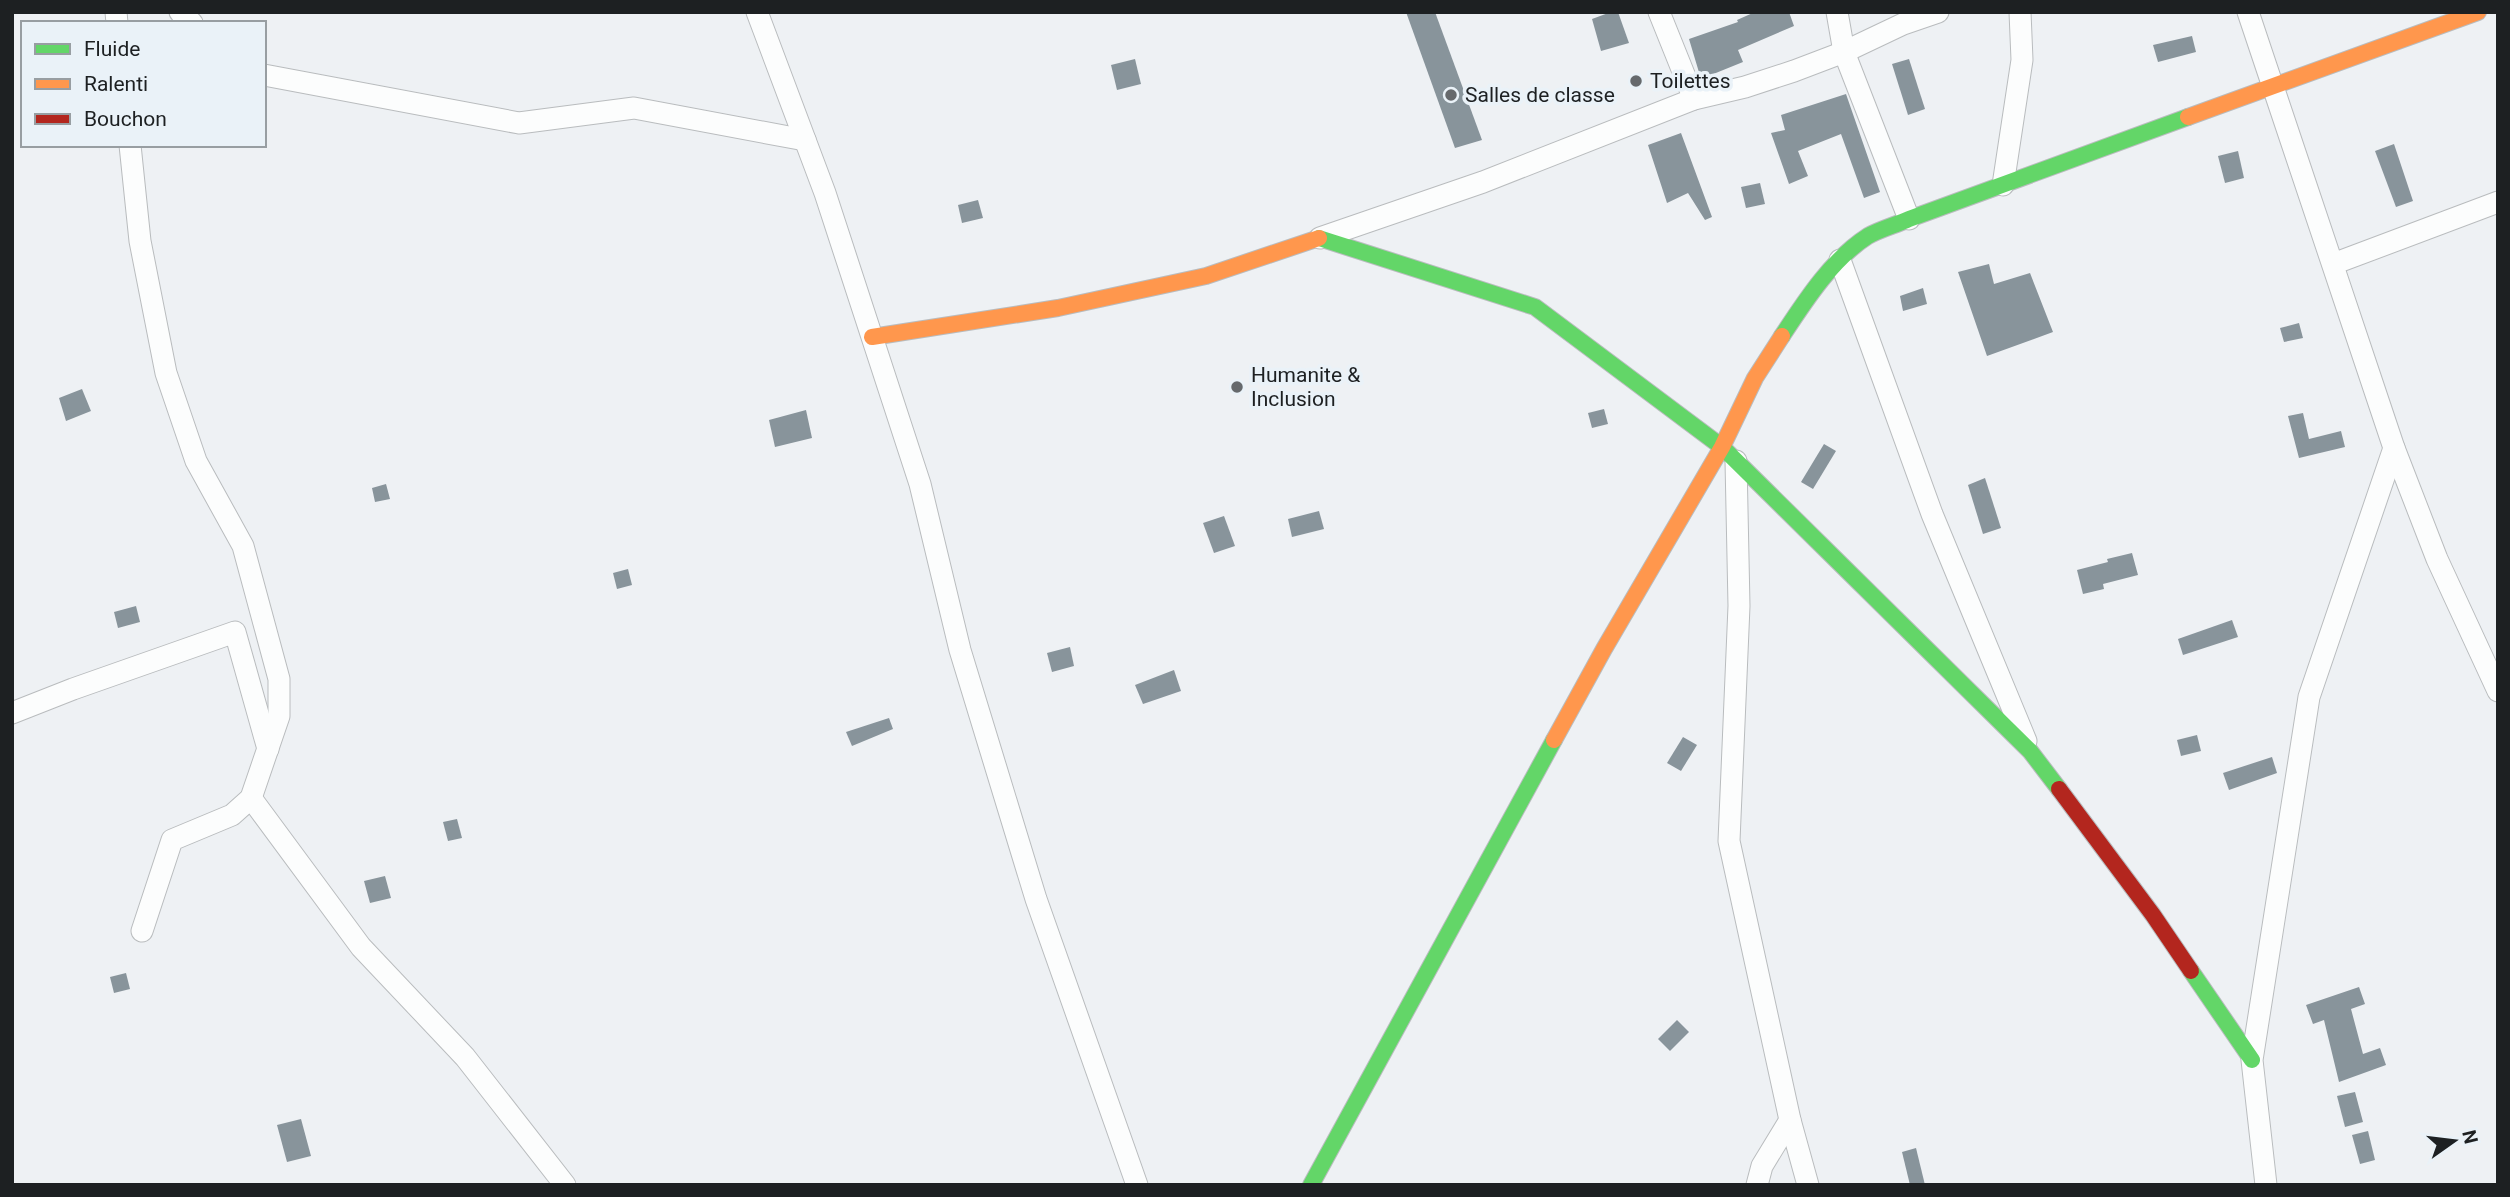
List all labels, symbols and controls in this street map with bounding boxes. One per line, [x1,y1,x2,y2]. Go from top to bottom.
legend [21,21,266,147]
text: Fluide [84,37,140,61]
place label: Toilettes [1650,69,1731,93]
text: Ralenti [84,72,148,96]
marker: Toilettes [1628,73,1644,89]
place label: Salles de classe [1465,83,1615,107]
marker: Salles de classe [1443,87,1459,103]
text: Bouchon [84,107,167,131]
place label: Humanite & Inclusion [1251,363,1360,411]
marker: Humanite & Inclusion [1229,379,1245,395]
north arrow [2419,1106,2489,1176]
text: N [2457,1128,2483,1146]

